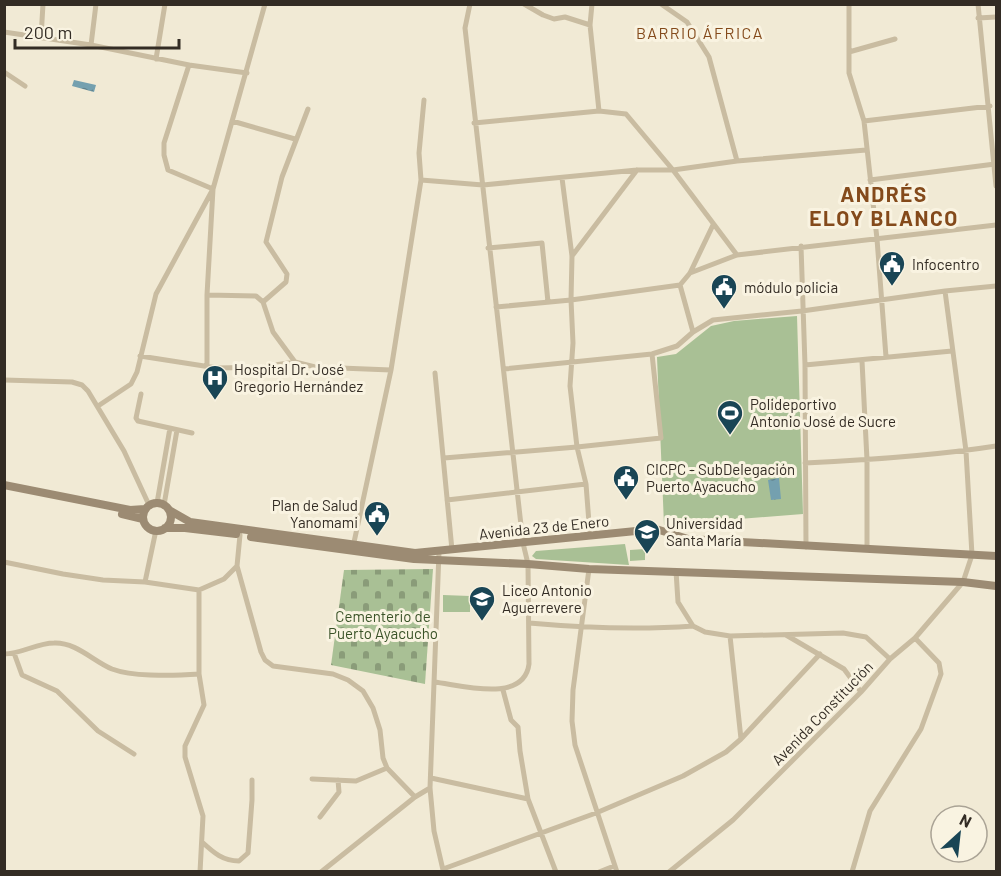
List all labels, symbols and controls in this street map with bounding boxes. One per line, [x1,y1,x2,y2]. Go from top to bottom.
scale bar [15,12,178,50]
text: 200 m [24,21,72,43]
district label: BARRIO ÁFRICA [636,23,764,42]
district label: ANDRÉS ELOY BLANCO [809,181,959,230]
public building icon: Infocentro [877,249,907,287]
place label: Infocentro [912,255,980,273]
public building icon: módulo policia [709,272,739,310]
place label: módulo policia [744,278,838,296]
place label: Hospital Dr. José Gregorio Hernández [234,360,363,395]
hospital icon: Hospital Dr. José Gregorio Hernández [200,363,230,401]
place label: Polideportivo Antonio José de Sucre [750,395,896,430]
sports icon: Polideportivo Antonio José de Sucre [715,398,745,436]
place label: CICPC - SubDelegación Puerto Ayacucho [646,460,795,495]
public building icon: CICPC - SubDelegación Puerto Ayacucho [611,463,641,501]
place label: Plan de Salud Yanomami [272,496,358,531]
public building icon: Plan de Salud Yanomami [362,499,392,537]
street label: Avenida 23 de Enero [478,511,610,543]
place label: Universidad Santa María [666,514,743,549]
school or university icon: Universidad Santa María [632,517,662,555]
place label: Liceo Antonio Aguerrevere [502,581,592,616]
school or university icon: Liceo Antonio Aguerrevere [467,584,497,622]
park label: Cementerio de Puerto Ayacucho [328,607,438,642]
street label: Avenida Constitución [768,657,876,769]
north arrow [929,804,989,864]
text: N [957,809,975,831]

